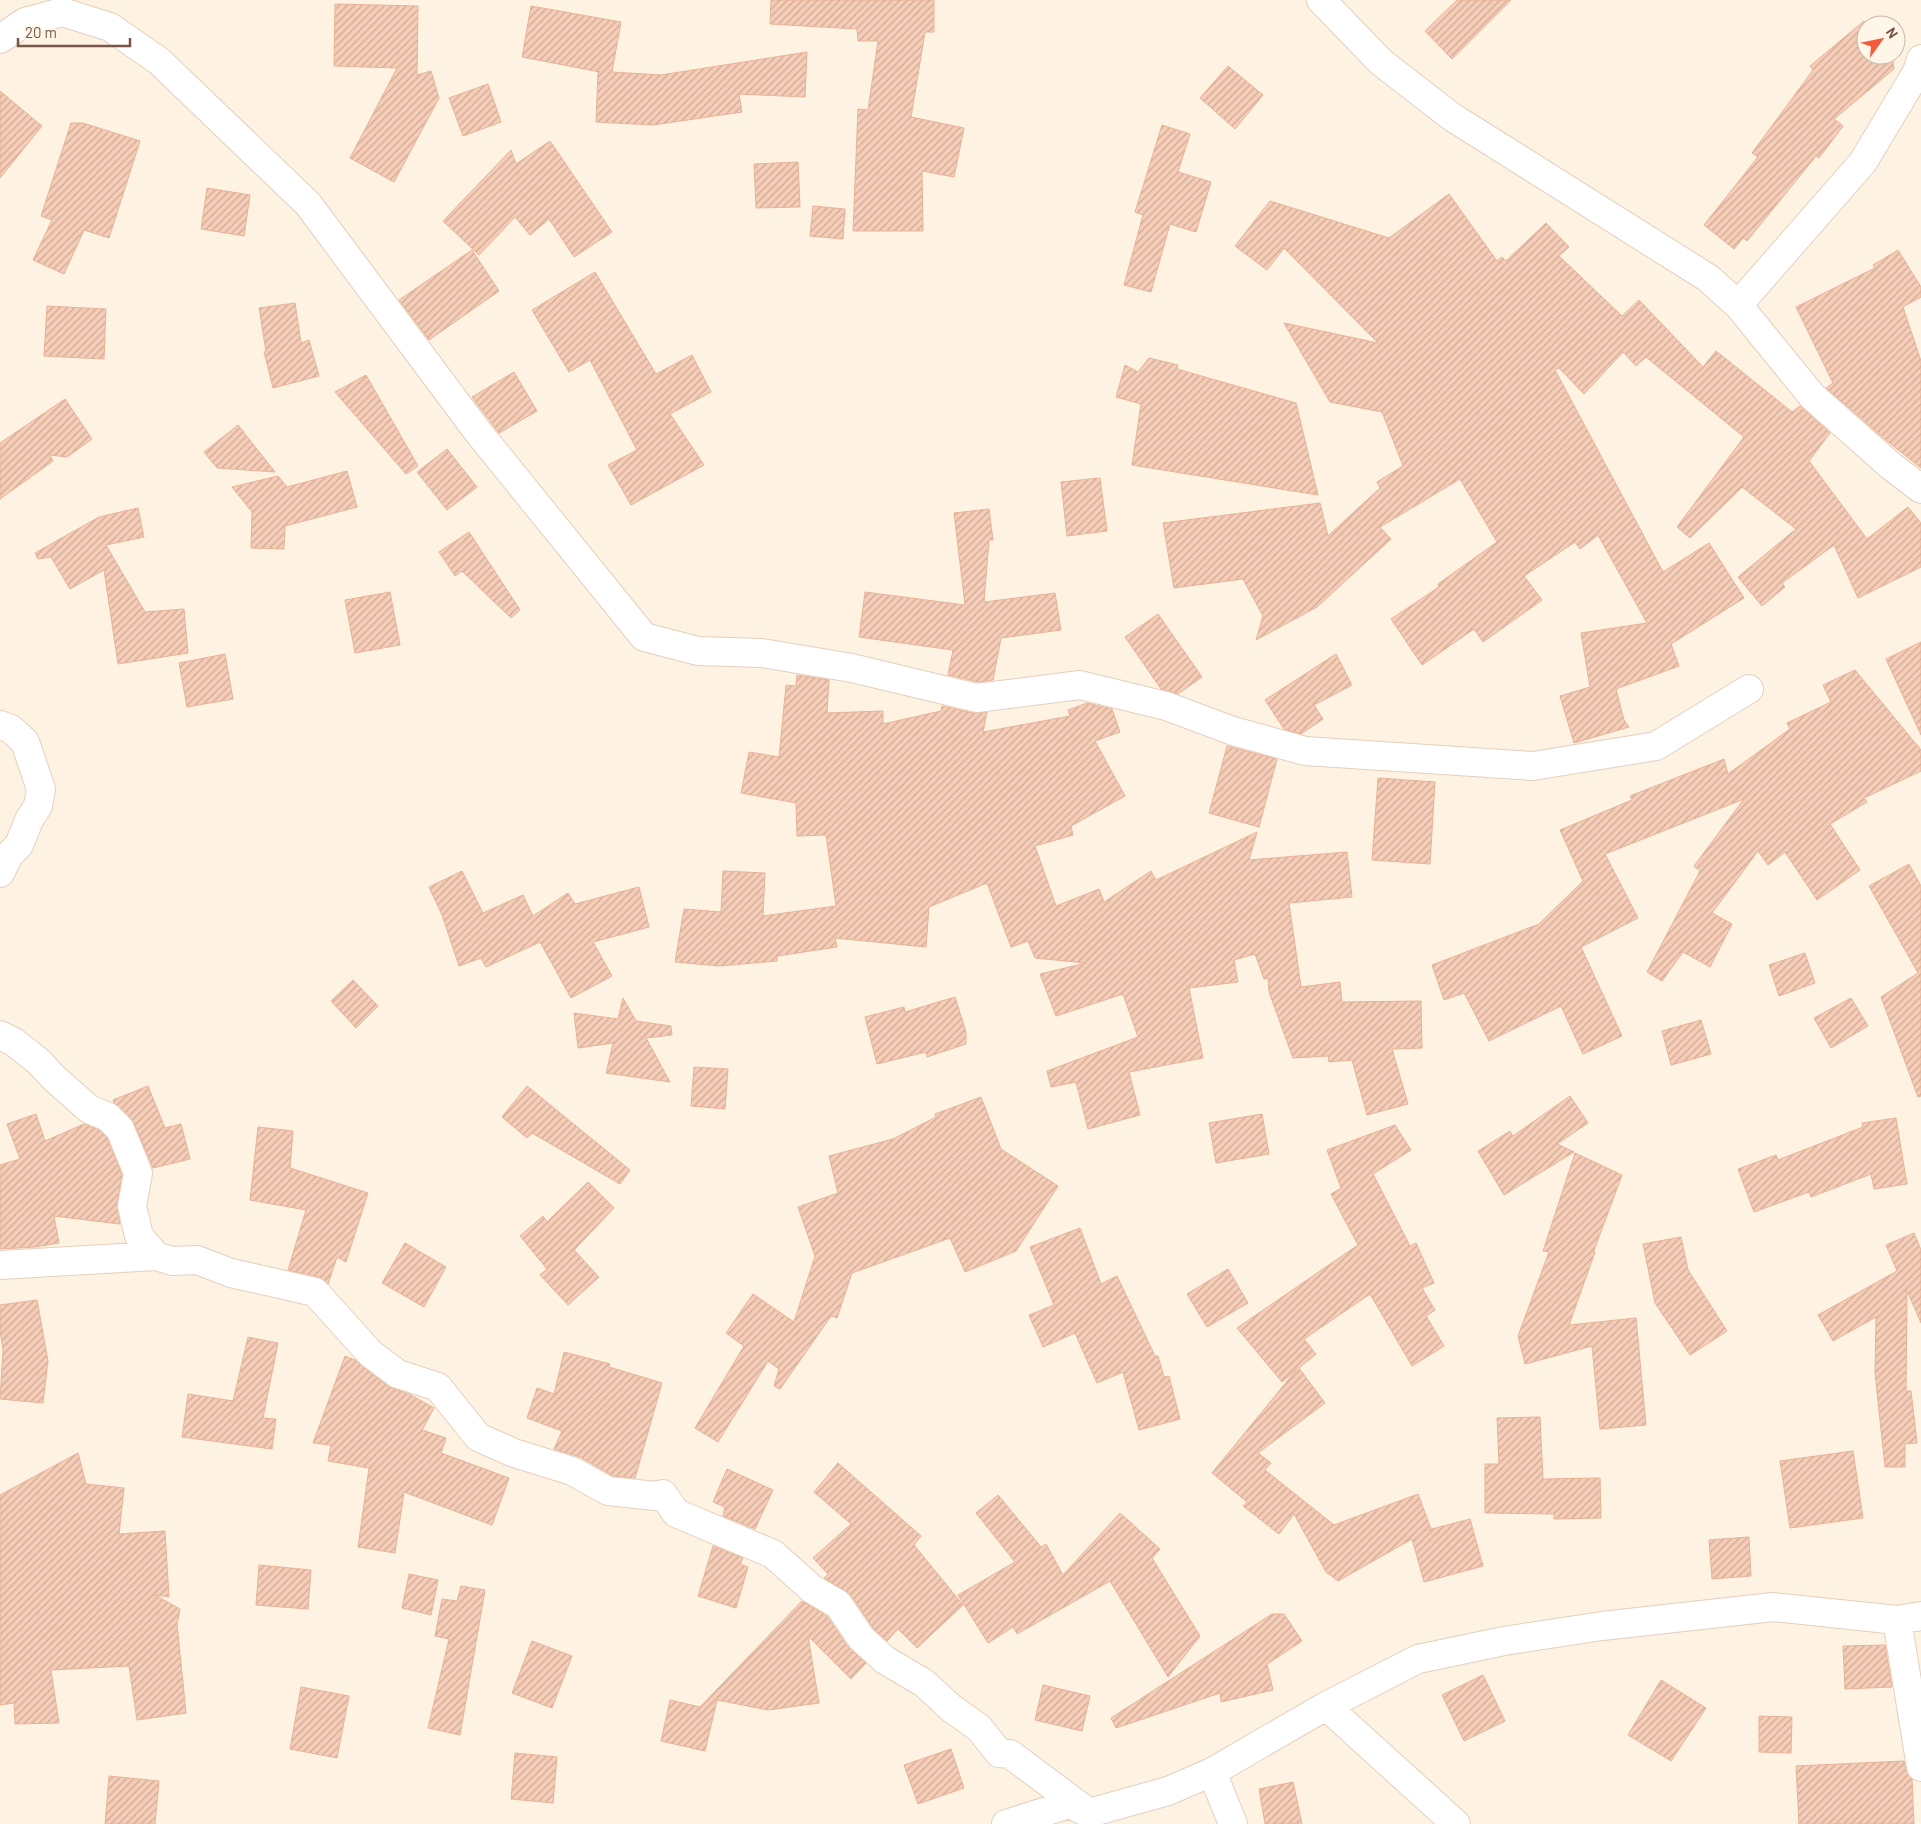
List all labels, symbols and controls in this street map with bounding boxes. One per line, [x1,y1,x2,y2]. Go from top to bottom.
scale bar [18,15,130,47]
north arrow [1856,15,1906,65]
text: 20 m [25,23,57,41]
text: N [1883,24,1902,41]

